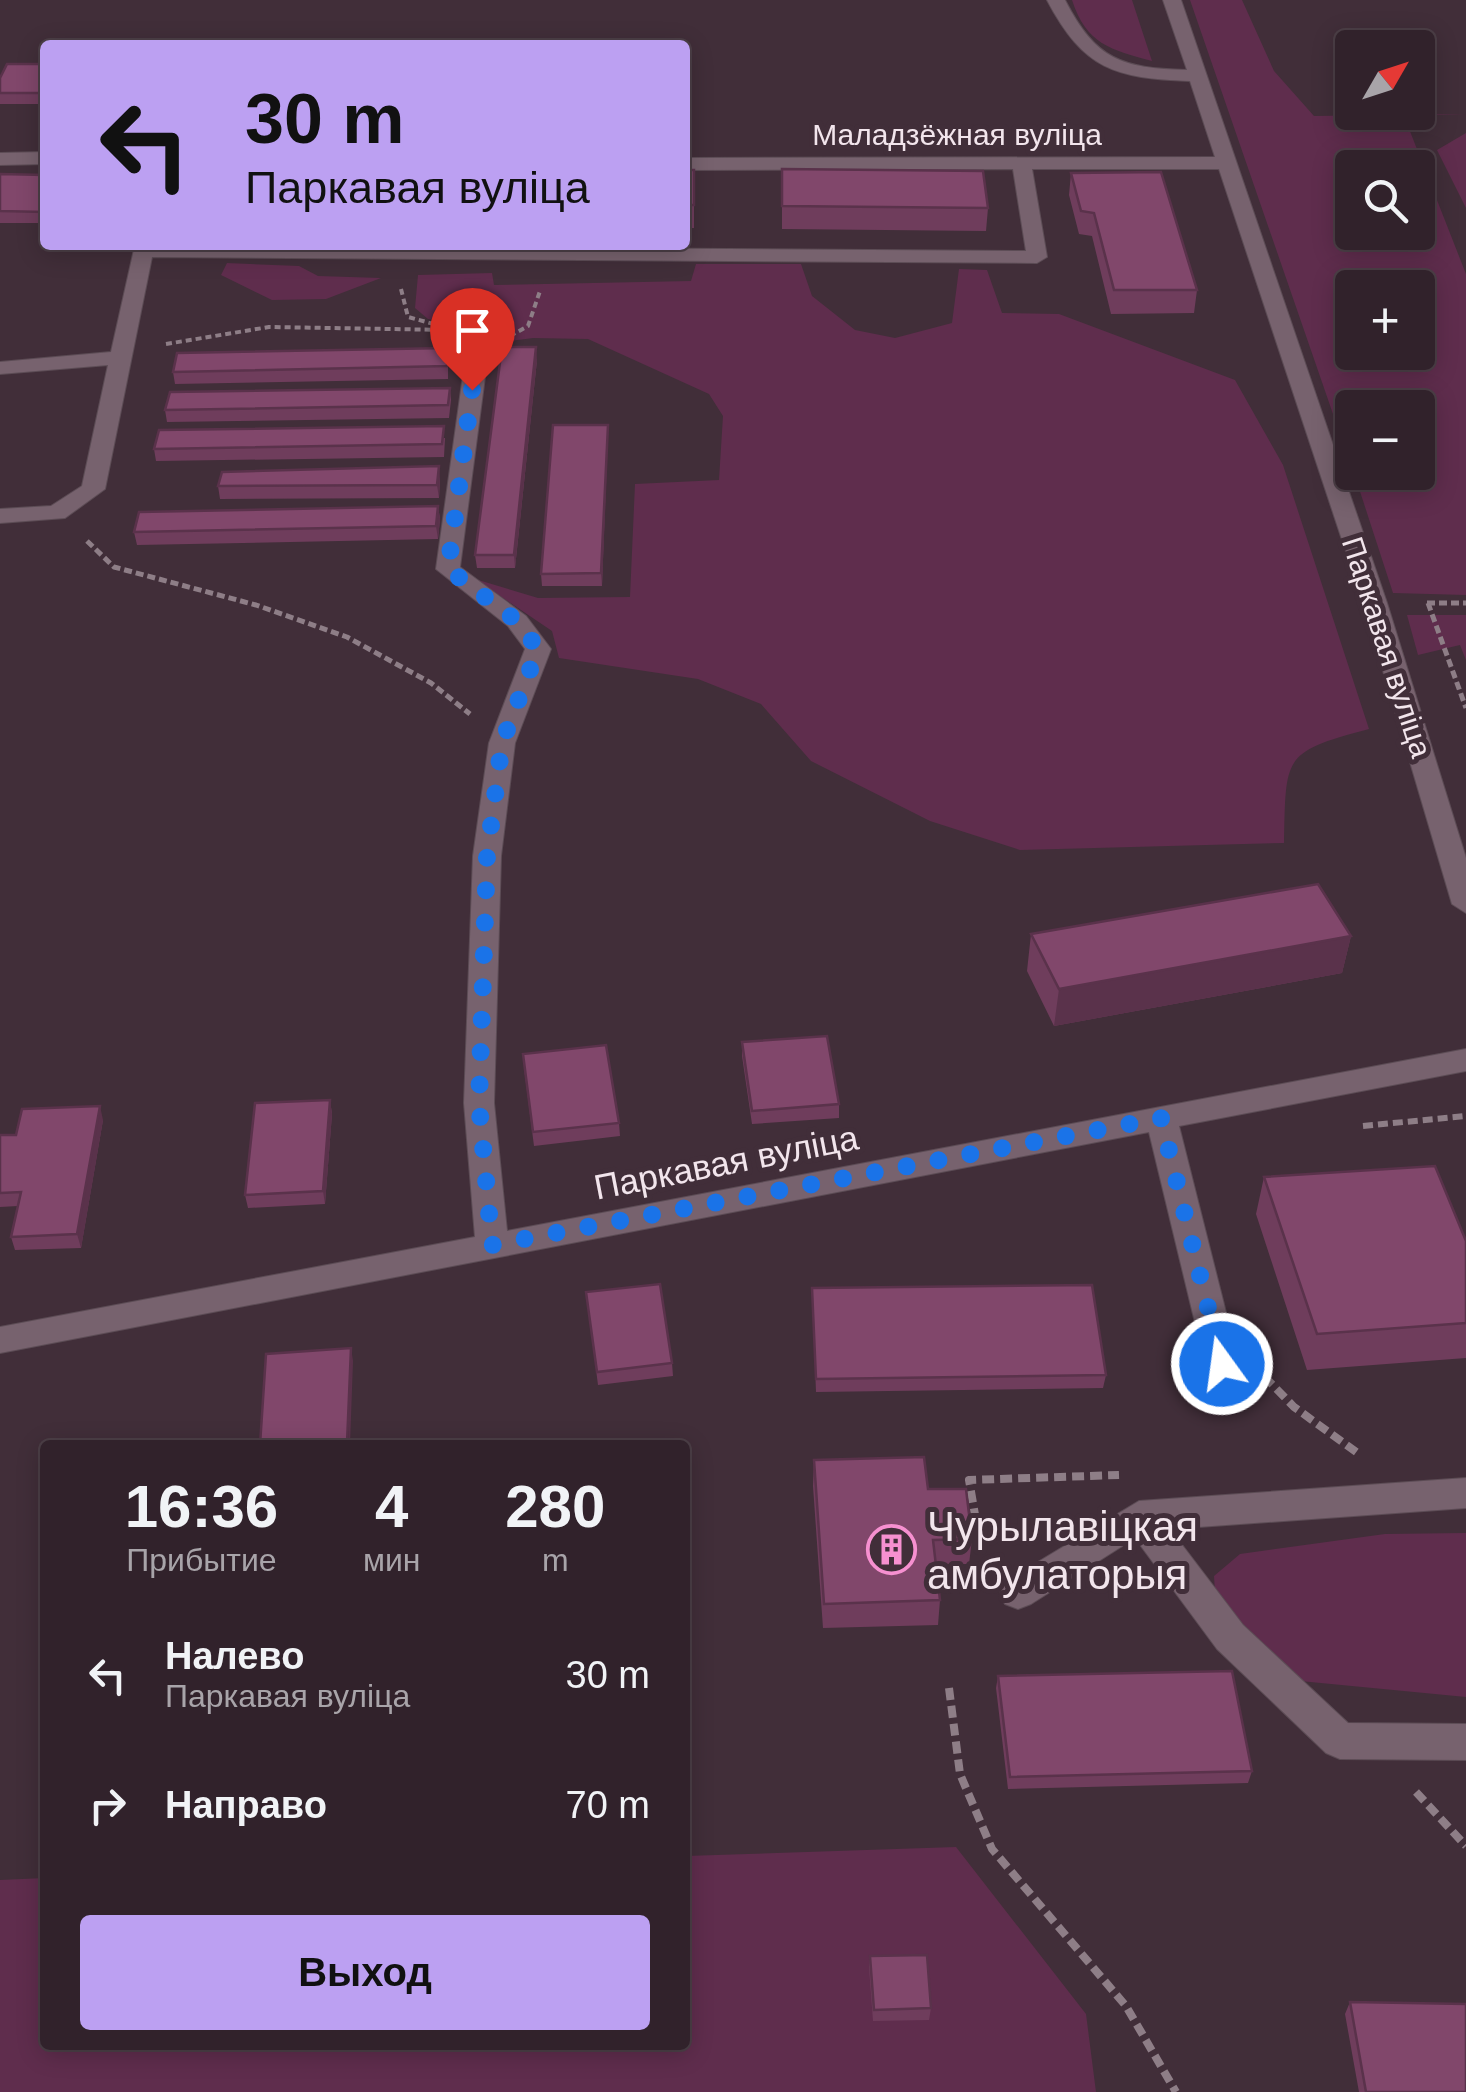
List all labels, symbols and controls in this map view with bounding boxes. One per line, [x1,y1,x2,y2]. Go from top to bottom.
north arrow [1335,30,1435,130]
map controls [1335,30,1435,490]
icon: left [80,80,210,210]
text: 30 m [245,80,405,158]
street label: Маладзёжная вуліца [812,118,1102,151]
button: search [1335,150,1435,250]
text: Паркавая вуліца [245,162,590,213]
button: + [1335,270,1435,370]
pin [430,288,515,391]
icon: arrive [445,303,500,358]
button: − [1335,390,1435,490]
street label: Паркавая вуліца [1336,533,1438,762]
street label: Паркавая вуліца [591,1117,862,1207]
position arrow [1170,1312,1274,1416]
text: 16:36 [125,1473,278,1540]
text: 4 [375,1473,408,1540]
text: 280 [505,1473,605,1540]
place label: Чурылавіцкая амбулаторыя [927,1503,1198,1598]
building icon: Чурылавіцкая амбулаторыя [866,1524,918,1576]
text: Прибытие [126,1542,277,1578]
text: мин [363,1542,420,1578]
text: m [542,1542,569,1578]
text: Налево [165,1635,304,1677]
icon: left [80,1648,135,1703]
text: 30 m [566,1654,650,1696]
text: Паркавая вуліца [165,1678,410,1714]
icon: right [80,1778,135,1833]
text: Направо [165,1784,327,1826]
text: 70 m [566,1784,650,1826]
button: Выход [80,1915,650,2030]

